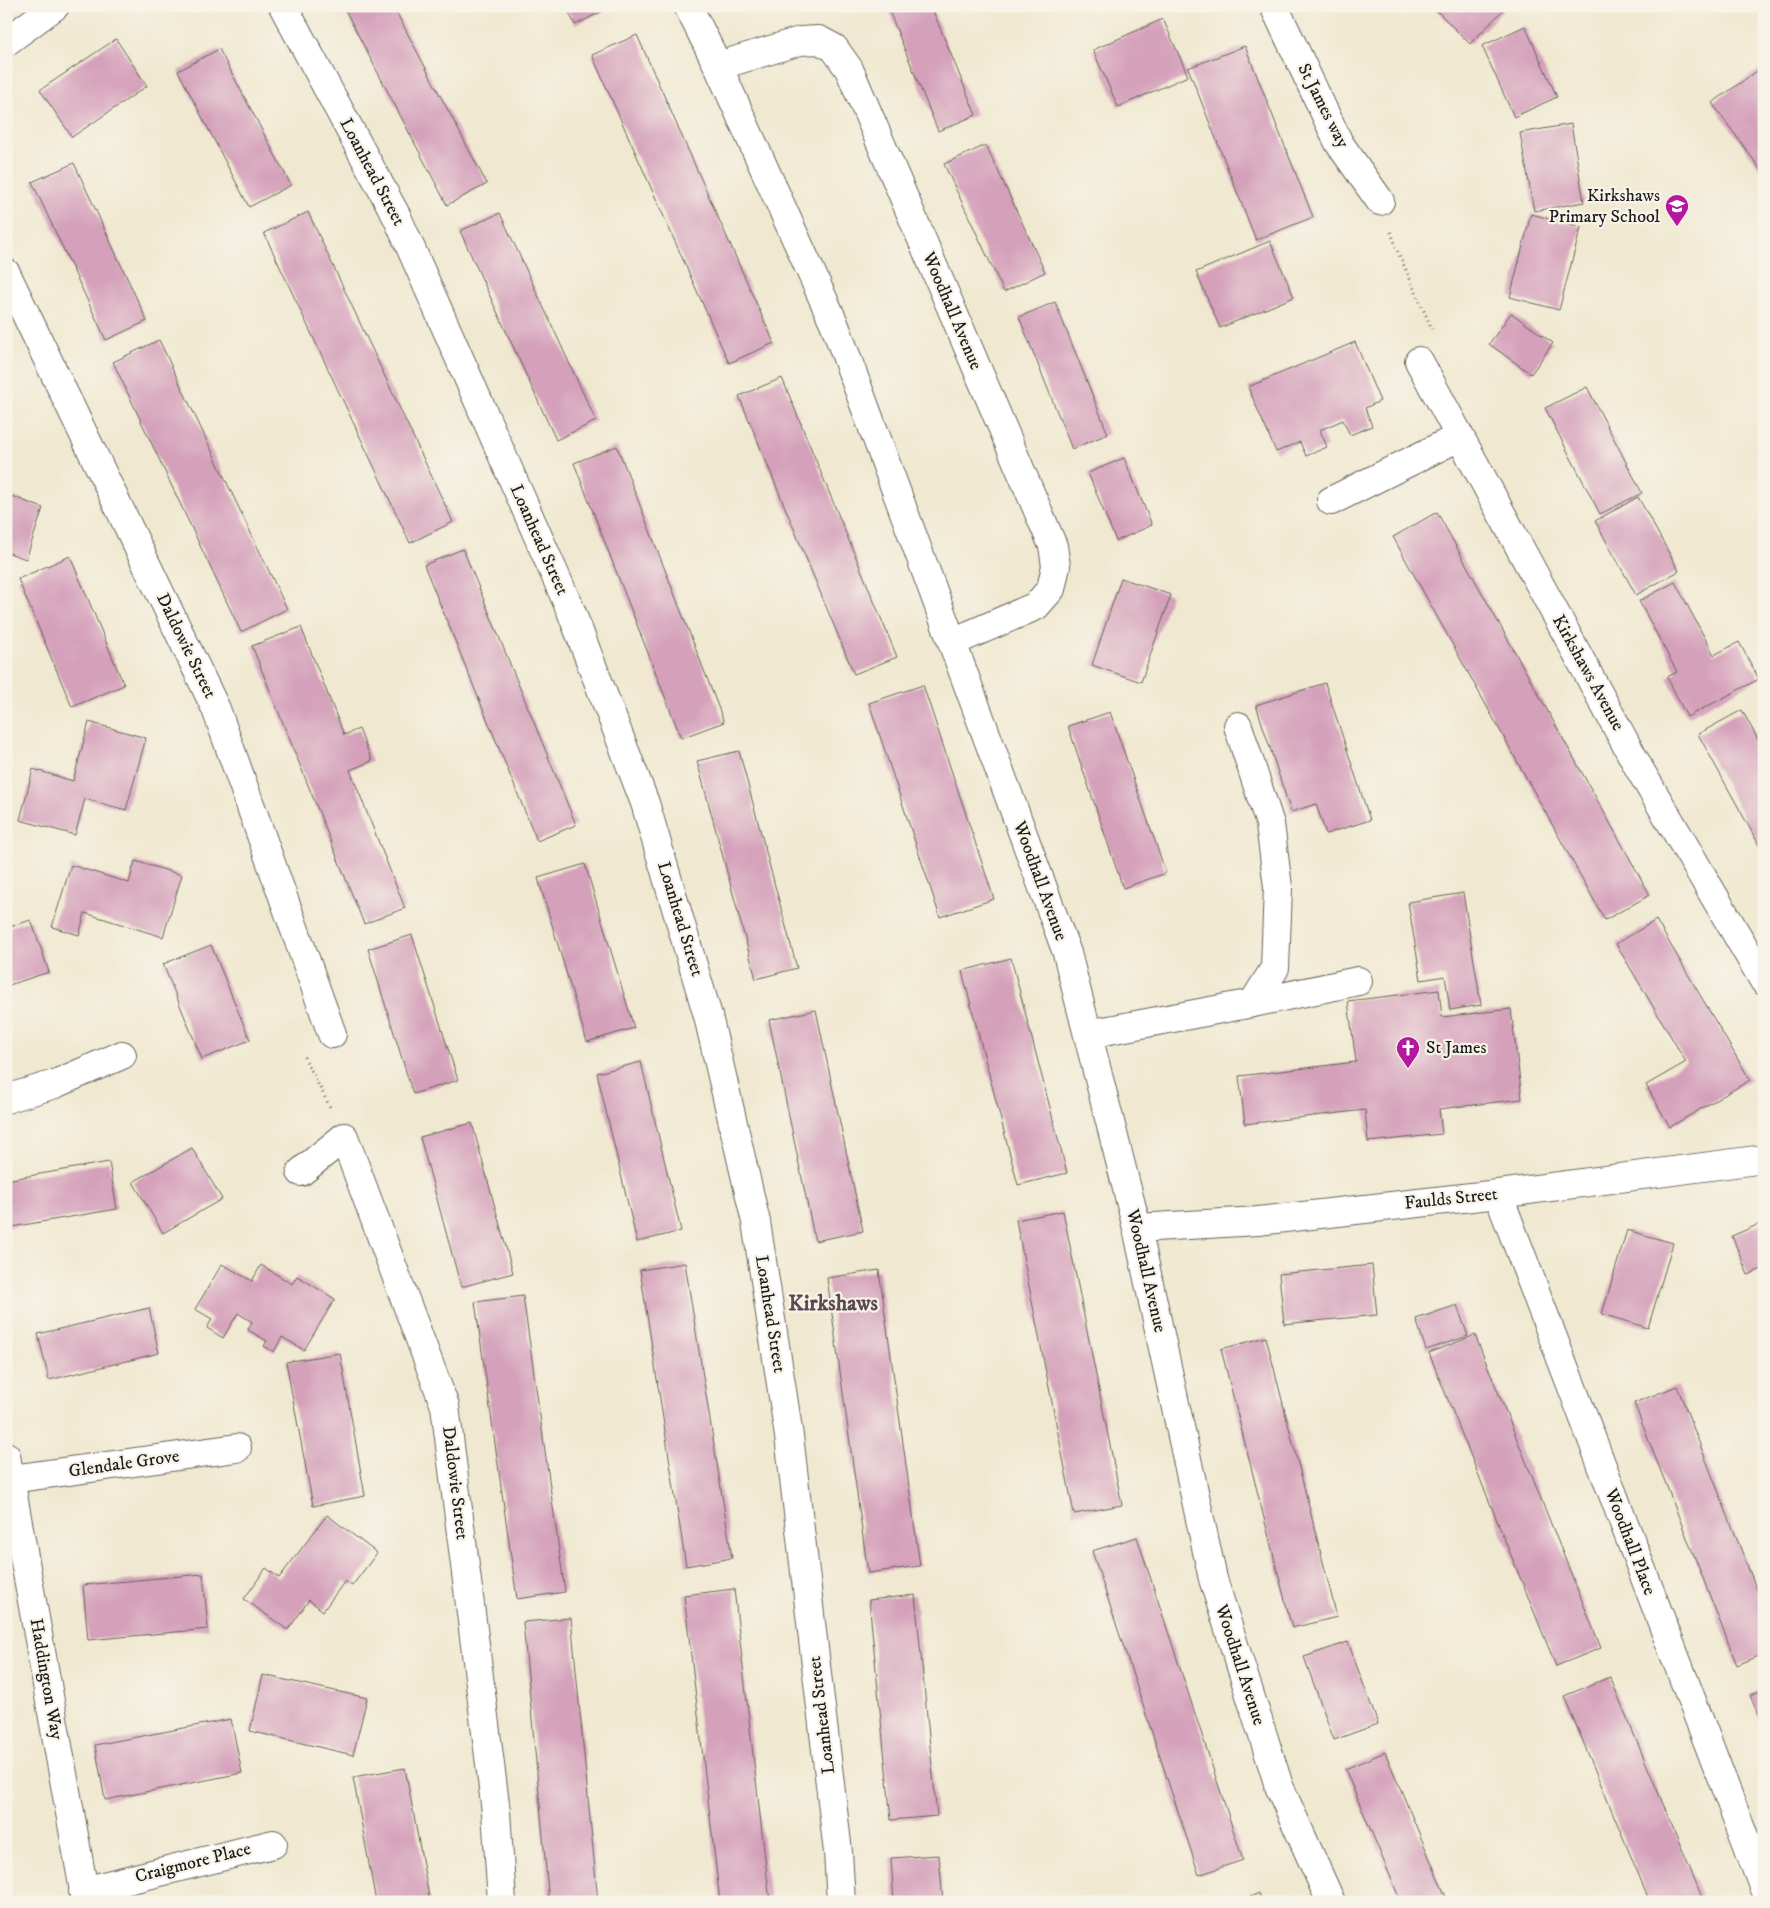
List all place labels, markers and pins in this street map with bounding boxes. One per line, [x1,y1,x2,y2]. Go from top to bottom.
place label: Kirkshaws Primary School [1549,185,1661,228]
school or university icon: Kirkshaws Primary School [1664,193,1690,227]
church icon: St James [1395,1035,1421,1069]
place label: St James [1426,1037,1486,1059]

